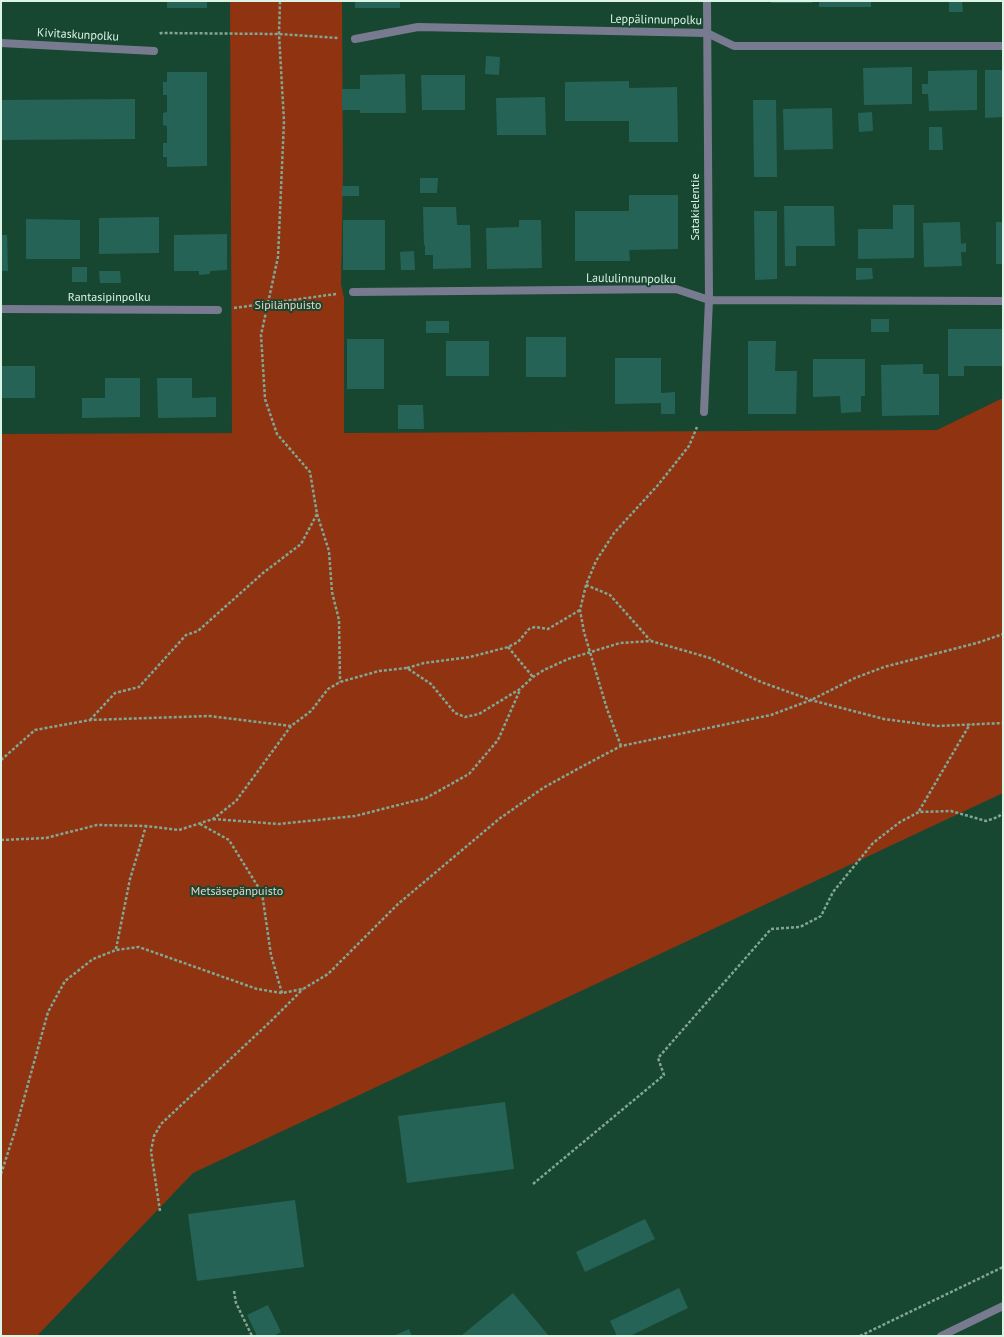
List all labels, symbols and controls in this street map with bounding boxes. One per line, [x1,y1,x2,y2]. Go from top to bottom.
street label: Leppälinnunpolku [610,12,702,28]
street label: Kivitaskunpolku [37,26,119,44]
street label: Satakielentie [689,174,703,240]
street label: Laululinnunpolku [586,271,676,287]
street label: Rantasipinpolku [68,291,150,305]
park label: Sipilänpuisto [255,299,321,313]
park label: Metsäsepänpuisto [191,885,283,899]

